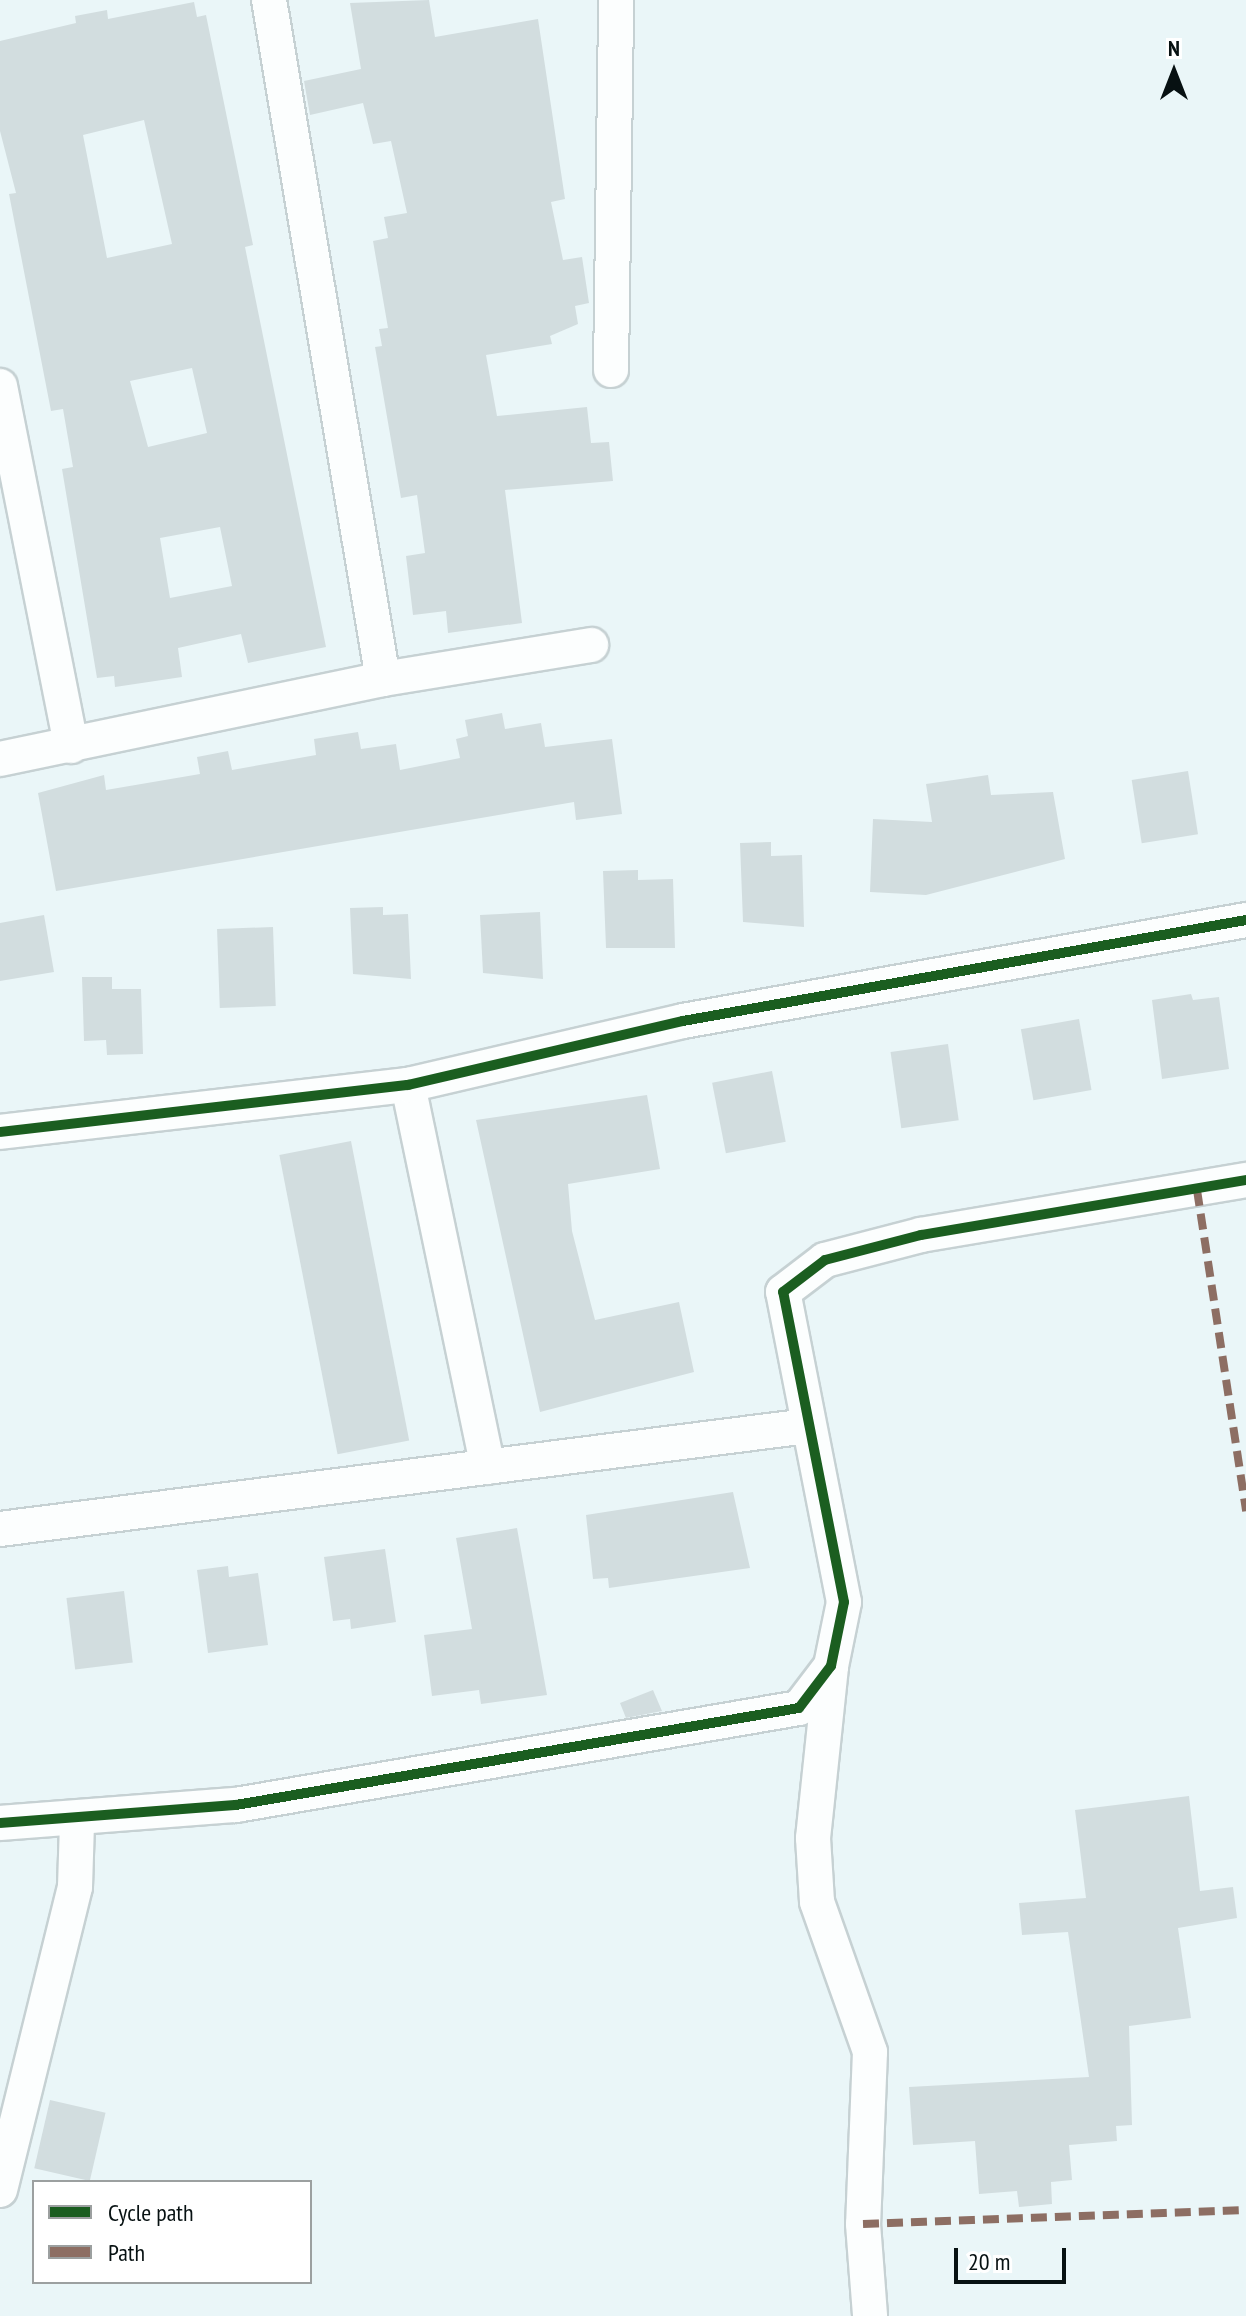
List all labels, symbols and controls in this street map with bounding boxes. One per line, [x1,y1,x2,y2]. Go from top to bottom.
north arrow [1134,32,1214,112]
text: N [1168,34,1180,62]
legend [32,2180,312,2284]
text: Cycle path [108,2197,194,2228]
scale bar [958,2232,1070,2282]
text: Path [108,2237,145,2268]
text: 20 m [968,2246,1010,2277]

